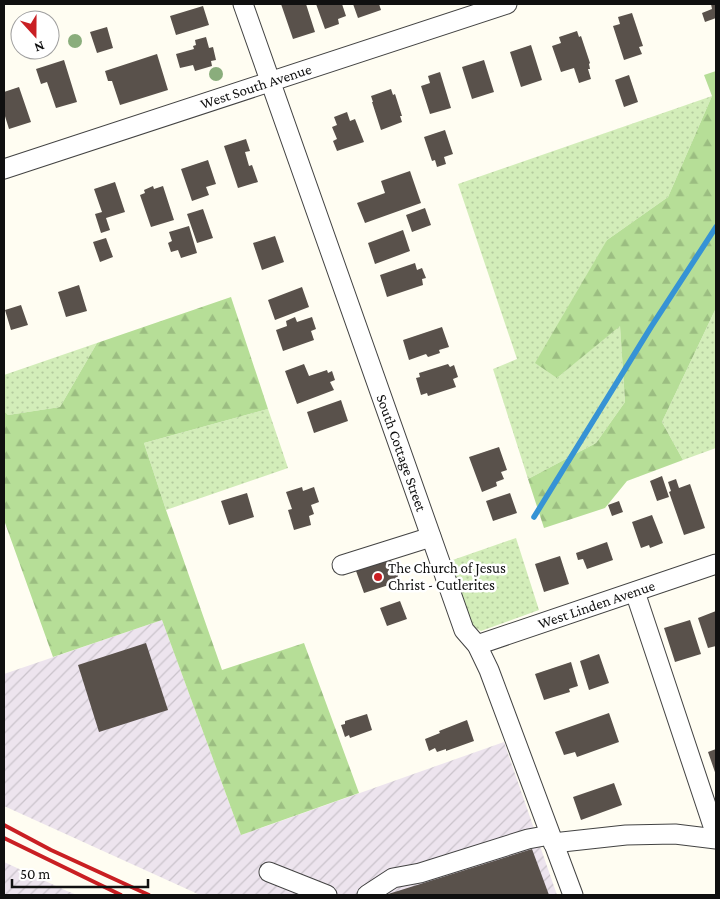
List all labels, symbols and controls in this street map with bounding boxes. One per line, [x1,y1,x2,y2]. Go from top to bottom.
north arrow [10,10,60,60]
text: N [32,38,47,56]
street label: West South Avenue [198,61,314,112]
street label: South Cottage Street [373,392,430,515]
place label: The Church of Jesus Christ - Cutlerites [388,560,506,593]
marker: The Church of Jesus Christ - Cutlerites [372,571,384,583]
street label: West Linden Avenue [536,577,657,632]
scale bar [12,856,149,888]
text: 50 m [20,866,50,882]

